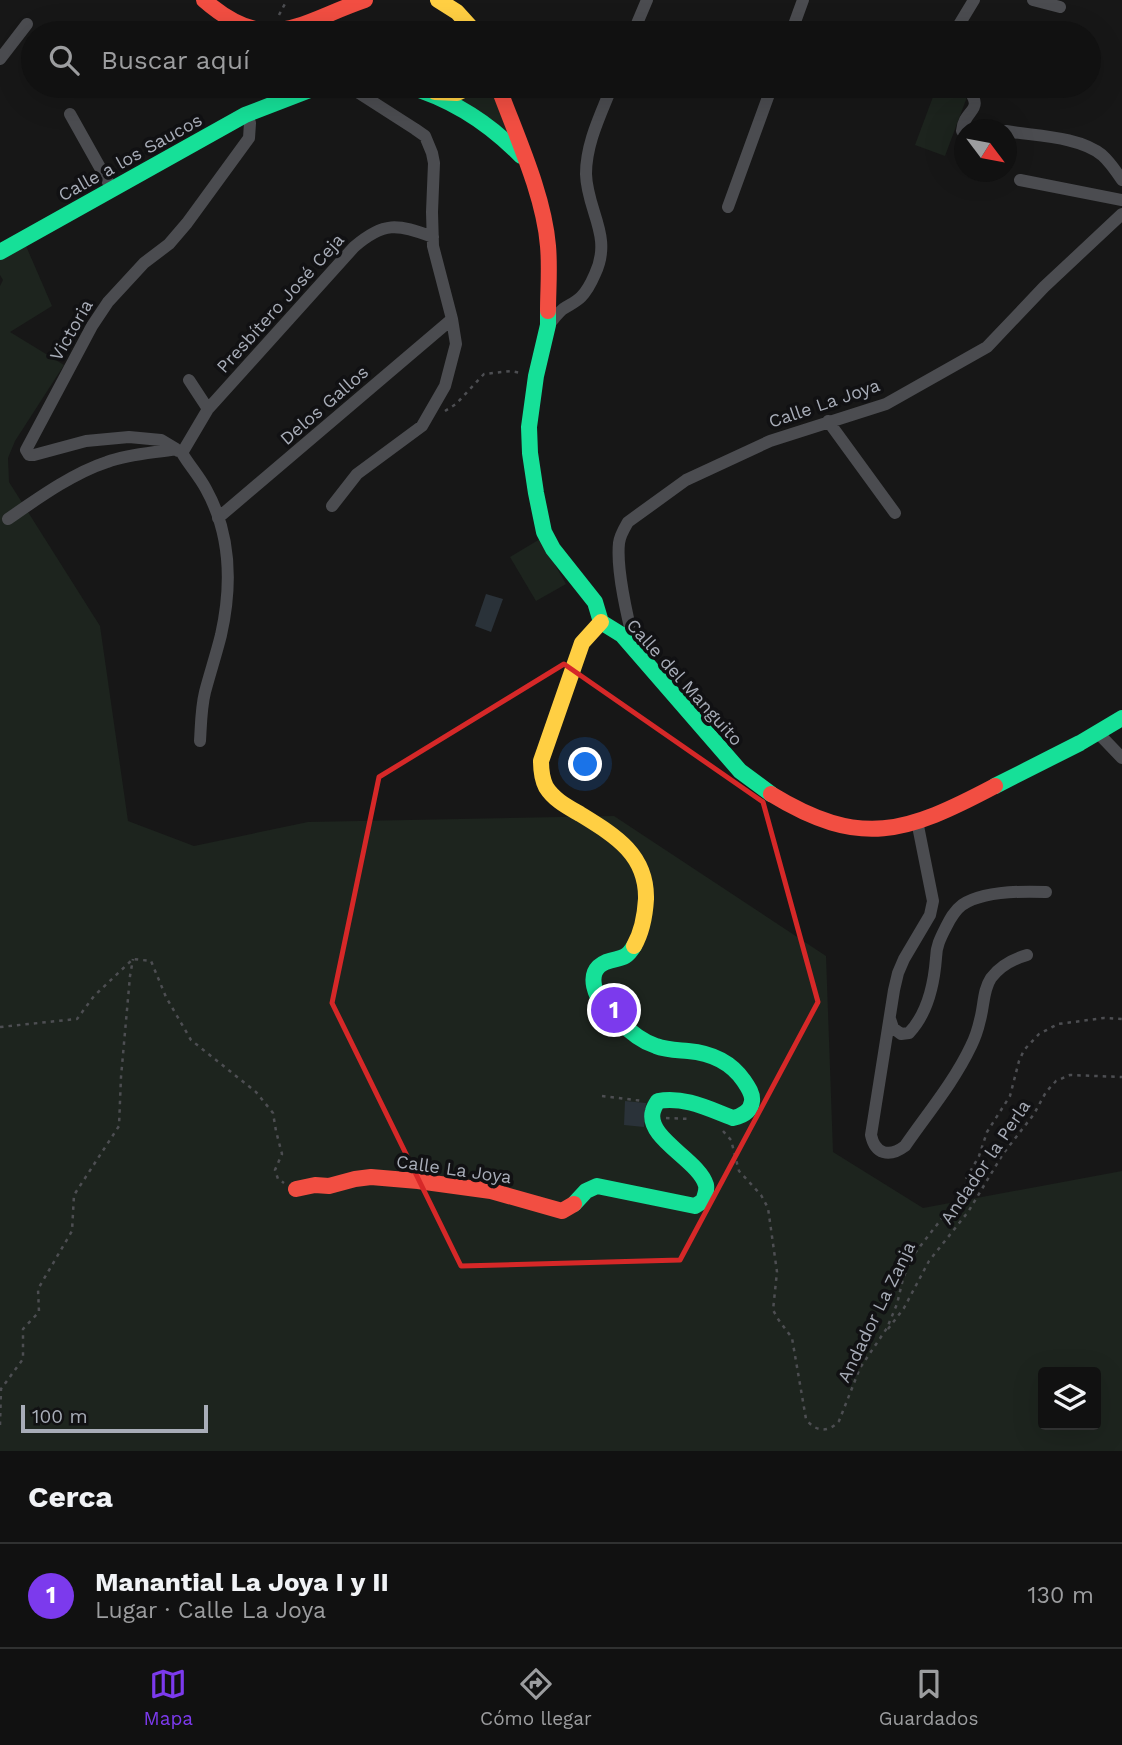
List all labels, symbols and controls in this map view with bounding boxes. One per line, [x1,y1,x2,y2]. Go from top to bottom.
search box [21,21,1101,98]
icon: search [45,41,83,79]
text: Buscar aquí [101,45,250,75]
street label: Calle a los Saucos [55,109,205,205]
north arrow [954,119,1017,182]
street label: Presbítero José Ceja [212,229,348,377]
street label: Victoria [45,296,97,364]
street label: Delos Gallos [276,361,372,449]
street label: Calle La Joya [766,374,882,432]
street label: Calle del Manguito [623,614,747,750]
your location [568,747,602,781]
pin: 1 [591,984,637,1036]
street label: Andador la Perla [936,1096,1034,1228]
street label: Calle La Joya [395,1151,513,1187]
street label: Andador La Zanja [833,1238,919,1386]
map controls [1038,1367,1101,1430]
button: layers [1038,1367,1101,1430]
scale bar [21,1402,208,1434]
text: 100 m [32,1405,88,1428]
text: Cerca [28,1479,113,1514]
text: Manantial La Joya I y II [95,1567,389,1597]
text: 1 [46,1582,56,1609]
text: 130 m [1028,1582,1094,1609]
text: Lugar · Calle La Joya [95,1597,326,1624]
tab: Mapa [144,1665,193,1730]
tab: Cómo llegar [480,1665,592,1730]
tab: Guardados [879,1665,978,1730]

